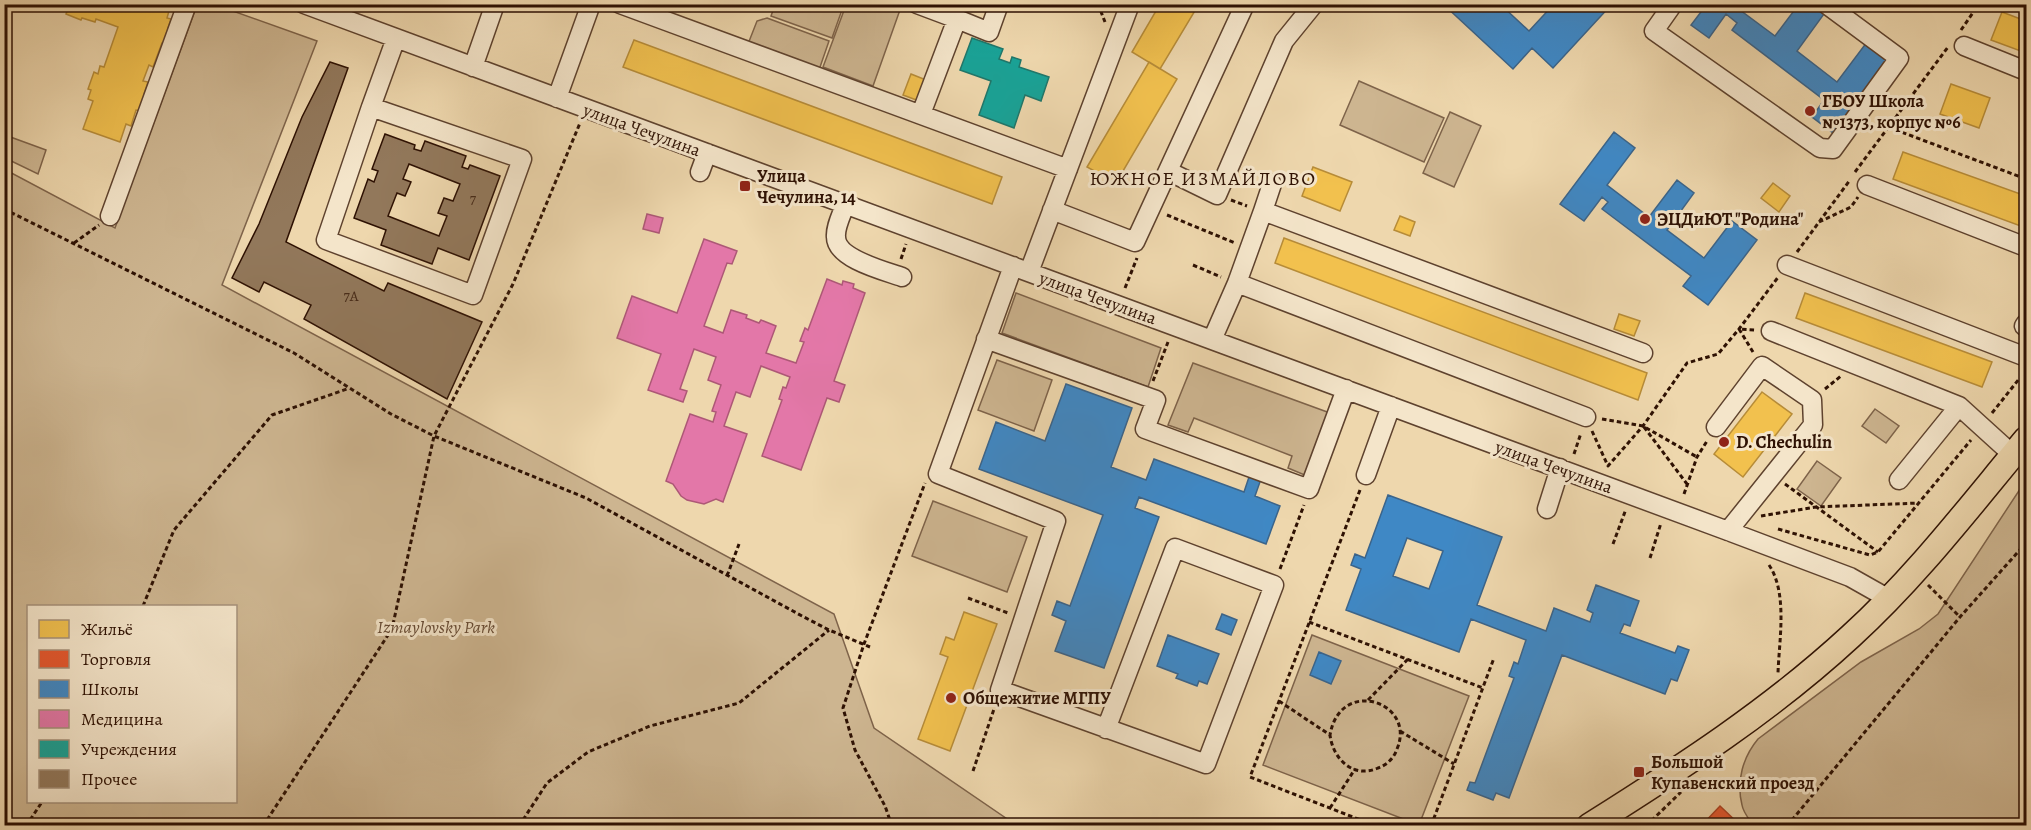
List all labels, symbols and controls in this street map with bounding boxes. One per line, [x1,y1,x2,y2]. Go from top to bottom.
place label: ГБОУ Школа №1373, корпус №6 [1822,89,1961,134]
street label: улица Чечулина [579,97,705,163]
marker: ГБОУ Школа №1373, корпус №6 [1803,104,1817,118]
place label: Улица Чечулина, 14 [757,164,856,209]
district label: ЮЖНОЕ ИЗМАЙЛОВО [1089,165,1317,192]
marker: Улица Чечулина, 14 [738,179,752,193]
house number: 7 [470,189,477,209]
place label: ЭЦДиЮТ "Родина" [1657,207,1804,231]
marker: ЭЦДиЮТ "Родина" [1638,212,1652,226]
street label: улица Чечулина [1035,265,1161,331]
house number: 7А [343,286,359,306]
place label: D. Chechulin [1736,430,1832,454]
street label: улица Чечулина [1491,434,1617,500]
marker: D. Chechulin [1717,435,1731,449]
legend [27,605,237,803]
park label: Izmaylovsky Park [377,615,495,639]
text: Жильё [81,617,133,641]
text: Торговля [81,647,151,671]
text: Школы [81,677,139,701]
place label: Общежитие МГПУ [963,686,1111,710]
marker: Общежитие МГПУ [944,691,958,705]
text: Медицина [81,707,164,731]
text: Учреждения [81,737,177,761]
place label: Большой Купавенский проезд [1651,750,1814,795]
marker: Большой Купавенский проезд [1632,765,1646,779]
text: Прочее [81,767,137,791]

